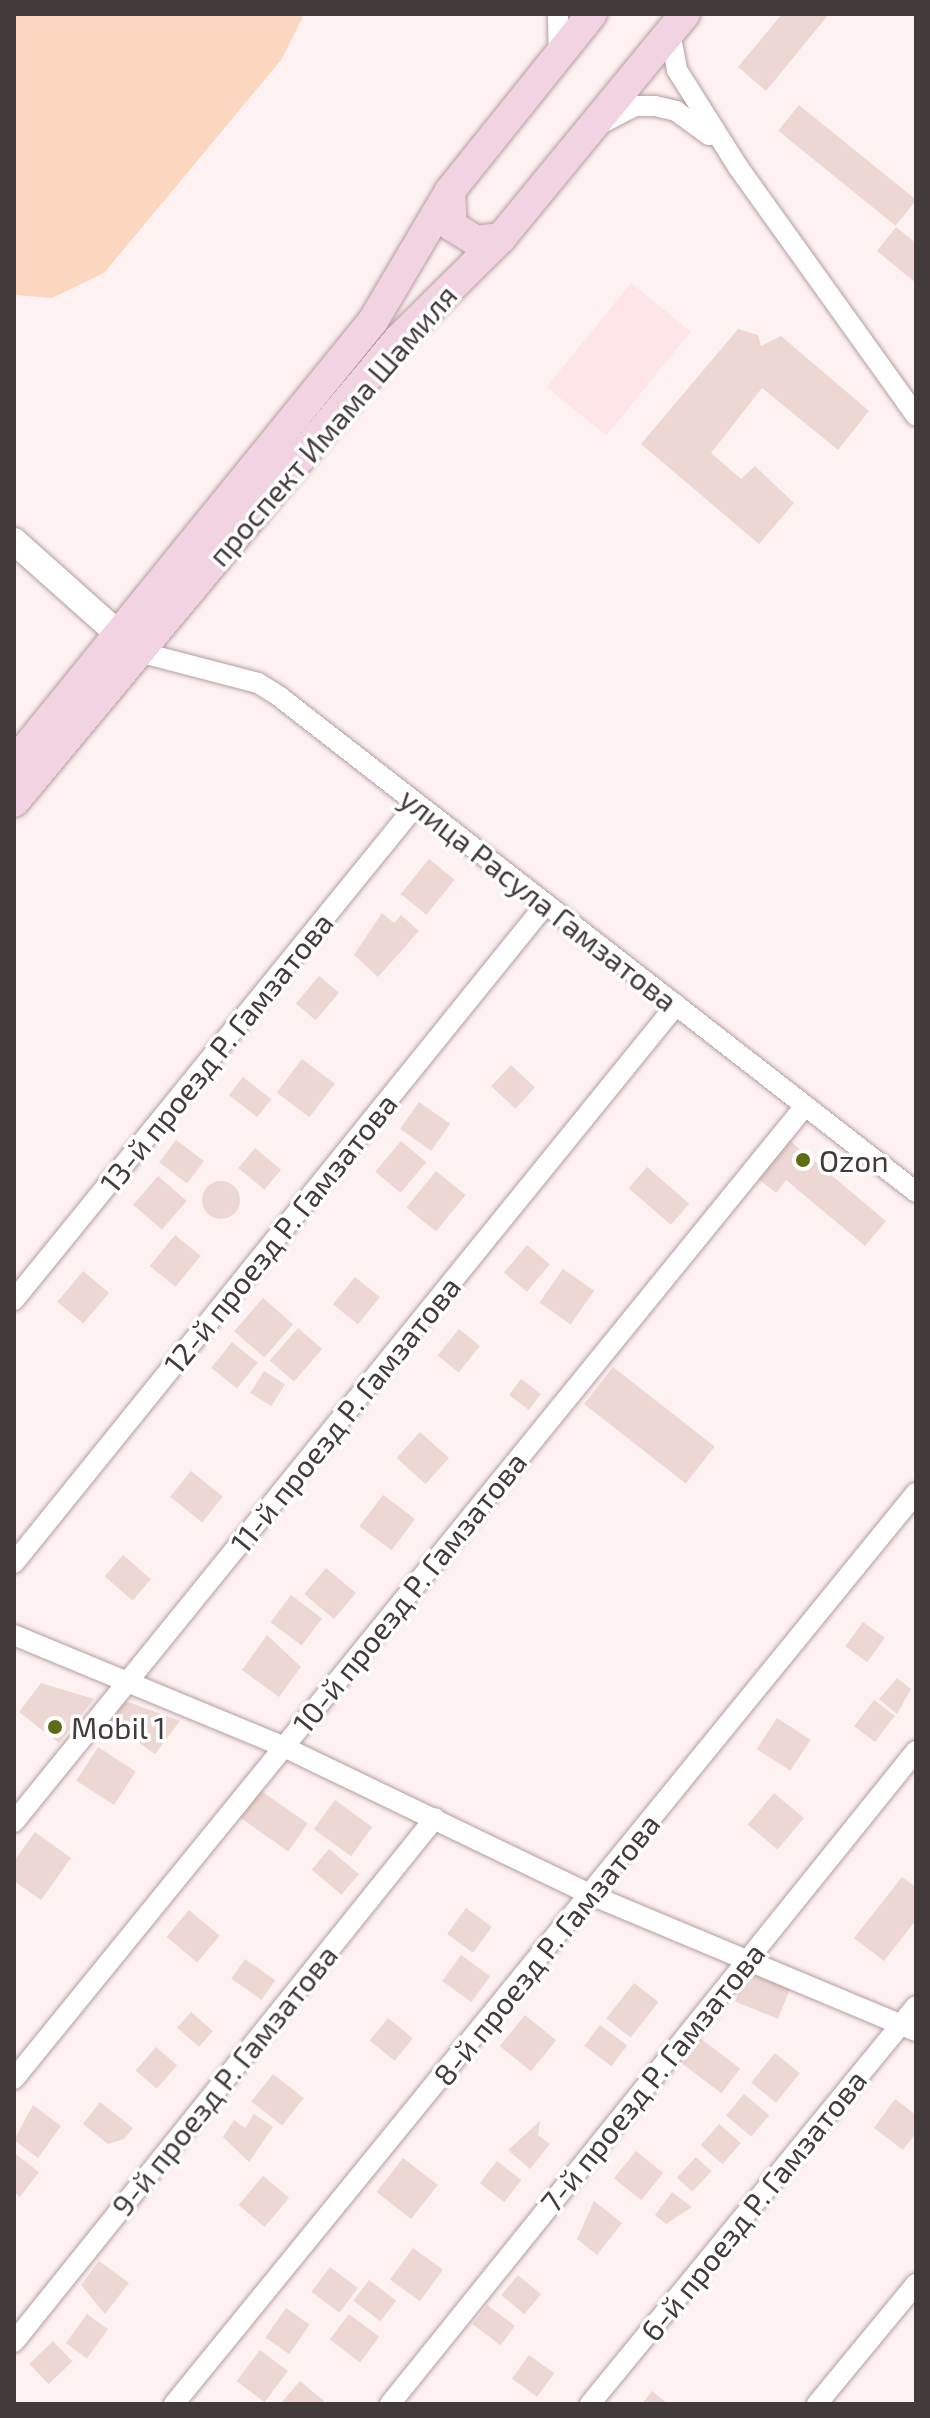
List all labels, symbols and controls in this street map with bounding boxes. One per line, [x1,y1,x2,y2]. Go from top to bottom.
street label: проспект Имама Шамиля [200,277,464,573]
street label: улица Расула Гамзатова [393,780,685,1018]
street label: 13-й проезд Р. Гамзатова [92,905,340,1199]
street label: 12-й проезд Р. Гамзатова [156,1086,404,1380]
place label: Ozon [819,1142,889,1178]
marker: Ozon [794,1151,812,1169]
street label: 11-й проезд Р. Гамзатова [222,1269,468,1559]
street label: 10-й проезд Р. Гамзатова [285,1444,533,1740]
place label: Mobil 1 [71,1709,166,1745]
marker: Mobil 1 [46,1718,64,1736]
street label: 8-й проезд Р. Гамзатова [425,1806,667,2092]
street label: 7-й проезд Р. Гамзатова [532,1935,772,2219]
street label: 9-й проезд Р. Гамзатова [104,1937,344,2223]
street label: 6-й проезд Р. Гамзатова [633,2062,873,2348]

